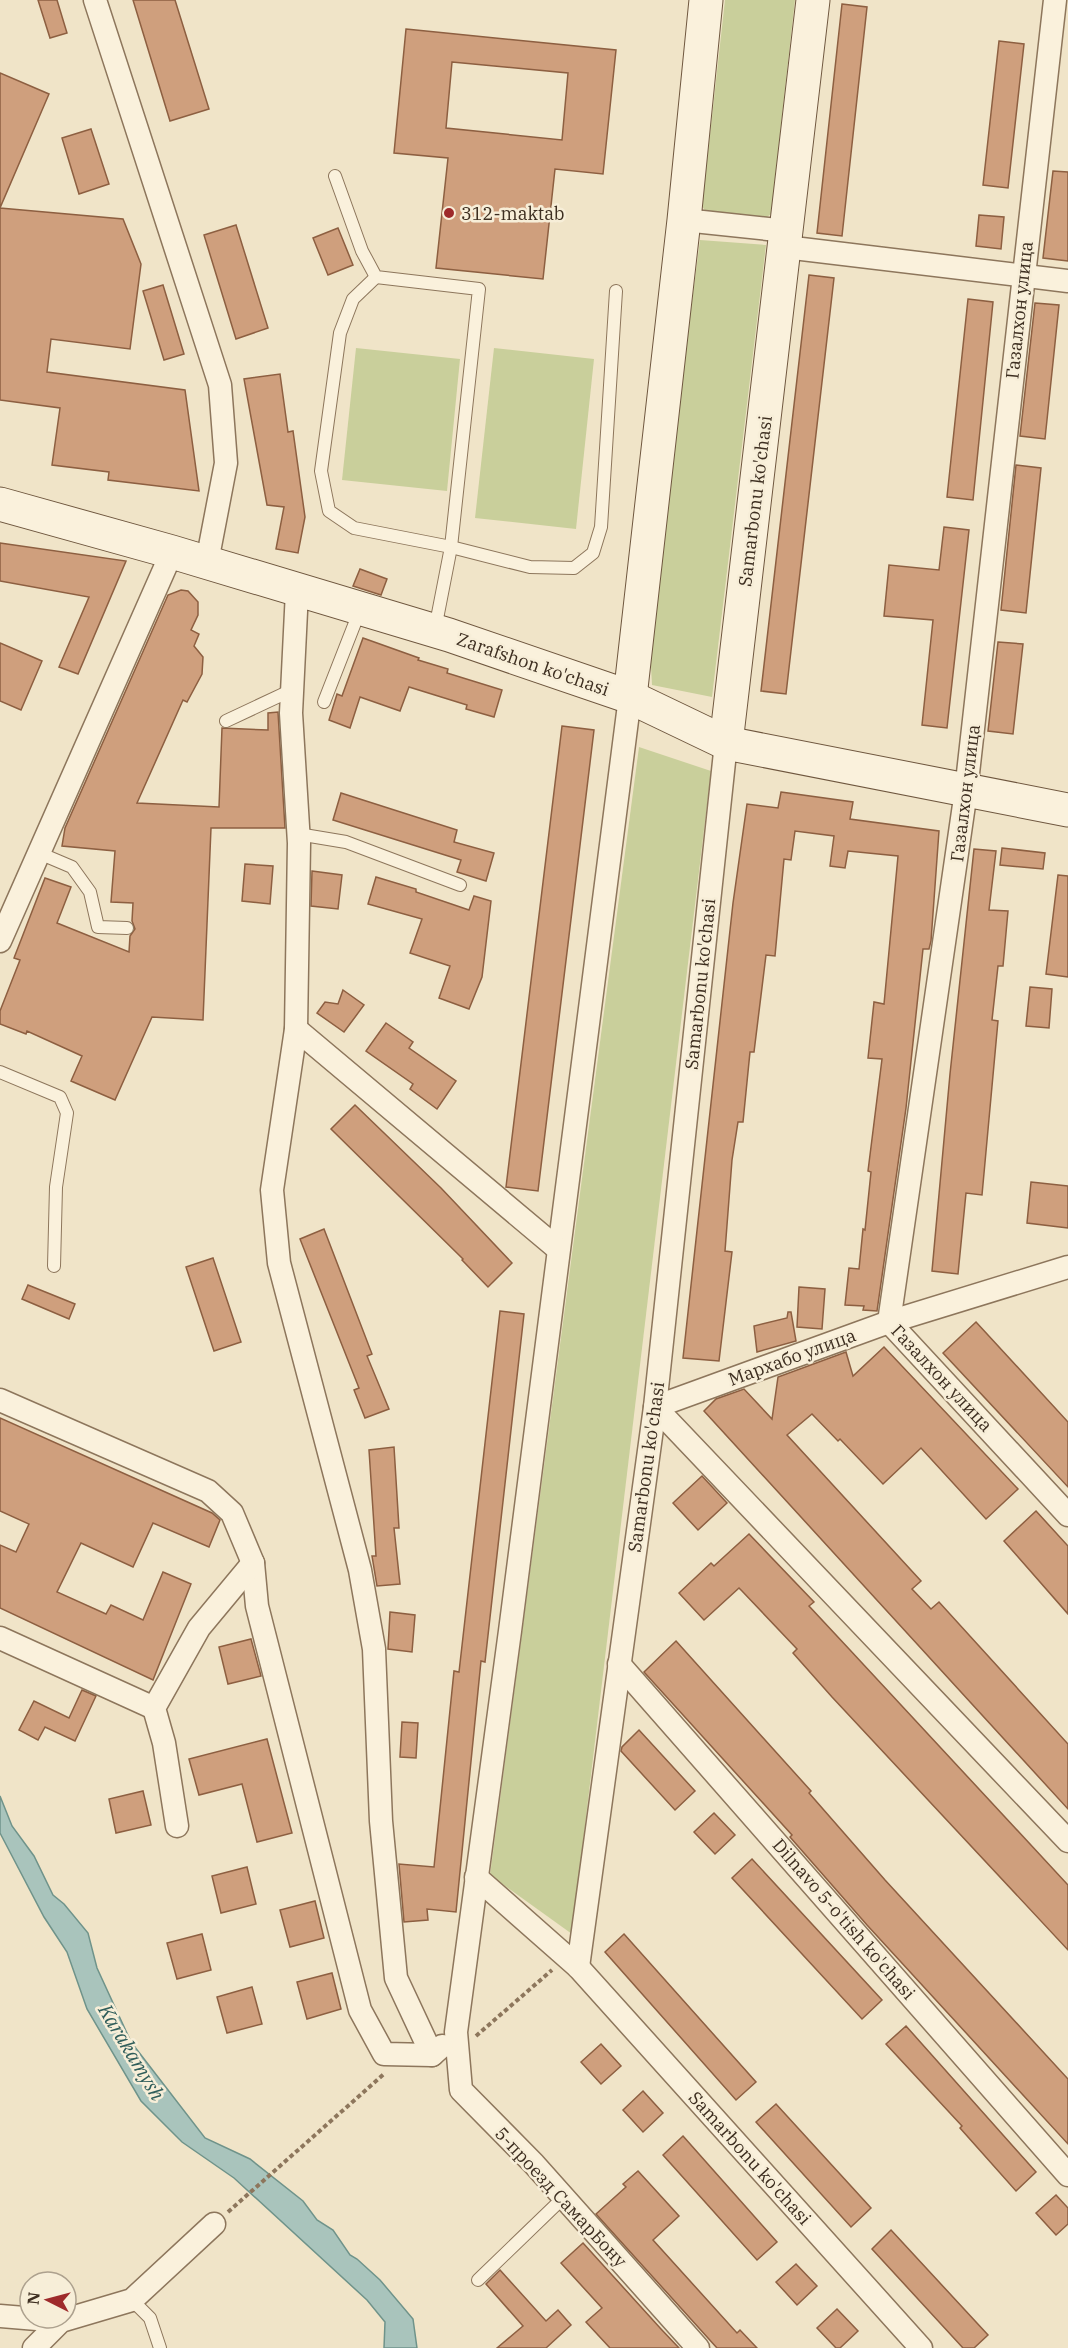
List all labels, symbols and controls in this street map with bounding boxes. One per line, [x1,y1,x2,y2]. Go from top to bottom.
place label: 312-maktab [461,202,565,225]
marker: 312-maktab [442,206,456,220]
street label: Газалхон улица [1000,240,1038,380]
street label: Samarbonu ko'chasi [733,414,777,588]
street label: Zarafshon ko'chasi [454,627,613,701]
street label: Газалхон улица [945,723,985,863]
street label: Samarbonu ko'chasi [680,897,720,1071]
street label: Газалхон улица [886,1320,998,1437]
street label: Мархабо улица [725,1323,859,1391]
street label: Samarbonu ko'chasi [623,1380,669,1554]
street label: Dilnavo 5-o'tish ko'chasi [768,1834,920,2005]
water label: Karakamysh [92,1998,171,2105]
street label: Samarbonu ko'chasi [684,2086,816,2230]
street label: 5-проезд СамарБону [490,2122,632,2272]
north arrow [18,2270,78,2330]
text: N [22,2291,44,2306]

